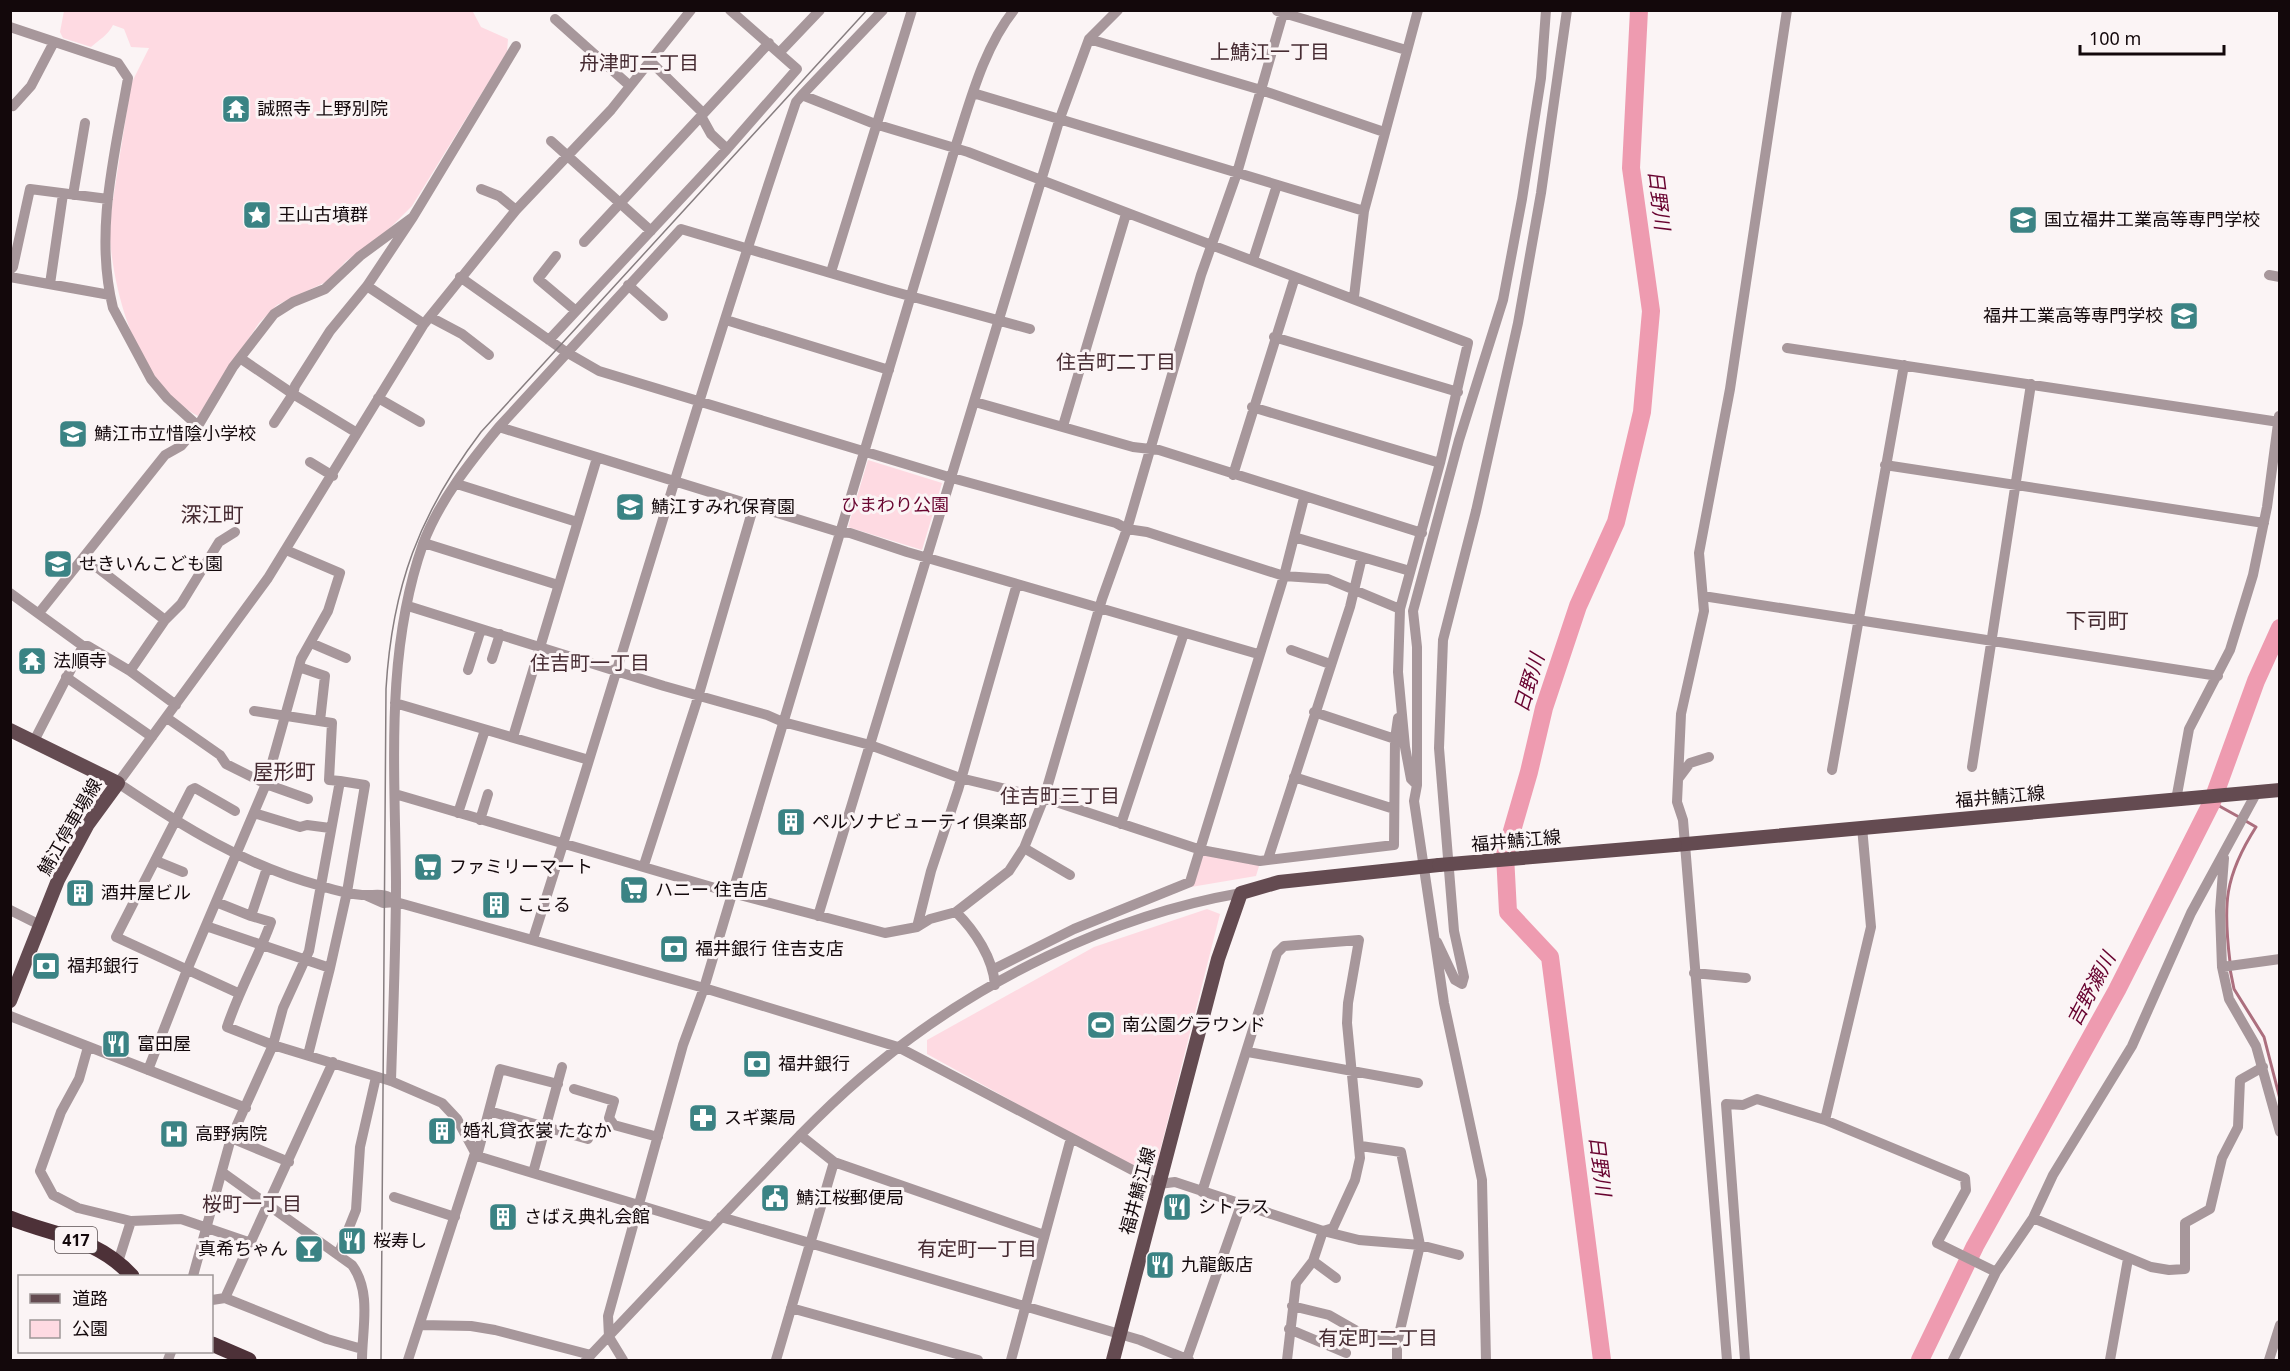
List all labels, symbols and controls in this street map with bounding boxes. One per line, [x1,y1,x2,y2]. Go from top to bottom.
scale bar [2080,18,2224,56]
text: 100 m [2089,26,2141,50]
district label: 上鯖江一丁目 [1210,38,1330,65]
district label: 舟津町二丁目 [579,49,699,76]
temple icon: 誠照寺 上野別院 [220,93,252,125]
place label: 誠照寺 上野別院 [257,96,388,120]
water label: 日野川 [1642,169,1677,233]
place icon: 王山古墳群 [241,199,273,231]
place label: 王山古墳群 [278,202,368,226]
school or university icon: 国立福井工業高等専門学校 [2007,204,2039,236]
place label: 国立福井工業高等専門学校 [2044,207,2260,231]
school or university icon: 福井工業高等専門学校 [2168,300,2200,332]
place label: 福井工業高等専門学校 [1983,303,2163,327]
district label: 住吉町二丁目 [1056,348,1176,375]
school or university icon: 鯖江市立惜陰小学校 [57,418,89,450]
place label: 鯖江市立惜陰小学校 [94,421,256,445]
school or university icon: 鯖江すみれ保育園 [614,491,646,523]
park label: ひまわり公園 [841,492,949,516]
place label: 鯖江すみれ保育園 [651,494,795,518]
district label: 深江町 [181,500,244,528]
school or university icon: せきいんこども園 [42,548,74,580]
place label: せきいんこども園 [79,551,223,575]
district label: 下司町 [2066,606,2129,634]
temple icon: 法順寺 [16,645,48,677]
place label: 法順寺 [53,648,107,672]
water label: 日野川 [1507,648,1551,715]
district label: 住吉町一丁目 [530,649,650,676]
district label: 屋形町 [253,757,316,785]
street label: 鯖江停車場線 [32,774,107,879]
street label: 福井鯖江線 [1954,780,2046,812]
district label: 住吉町三丁目 [1000,782,1120,809]
building icon: ペルソナビューティ倶楽部 [775,806,807,838]
place label: ペルソナビューティ倶楽部 [812,809,1027,833]
street label: 福井鯖江線 [1470,824,1562,856]
supermarket icon: ファミリーマート [412,851,444,883]
place label: ファミリーマート [449,854,593,878]
supermarket icon: ハニー 住吉店 [618,874,650,906]
building icon: 酒井屋ビル [64,877,96,909]
place label: ハニー 住吉店 [655,877,768,901]
place label: 酒井屋ビル [101,880,191,904]
building icon: ここる [480,889,512,921]
place label: ここる [517,892,571,916]
bank icon: 福井銀行 住吉支店 [658,933,690,965]
place label: 福井銀行 住吉支店 [695,936,844,960]
water label: 吉野瀬川 [2060,945,2122,1030]
bank icon: 福邦銀行 [30,950,62,982]
place label: 福邦銀行 [67,953,139,977]
sports icon: 南公園グラウンド [1085,1009,1117,1041]
place label: 南公園グラウンド [1122,1012,1266,1036]
restaurant icon: 富田屋 [100,1028,132,1060]
place label: 富田屋 [137,1031,191,1055]
bank icon: 福井銀行 [741,1048,773,1080]
place label: 福井銀行 [778,1051,850,1075]
pharmacy icon: スギ薬局 [687,1102,719,1134]
place label: スギ薬局 [724,1105,796,1129]
building icon: 婚礼貸衣裳 たなか [426,1115,458,1147]
hospital icon: 高野病院 [158,1118,190,1150]
place label: 婚礼貸衣裳 たなか [463,1118,612,1142]
place label: 高野病院 [195,1121,267,1145]
water label: 日野川 [1583,1135,1618,1199]
street label: 福井鯖江線 [1114,1144,1160,1237]
public building icon: 鯖江桜郵便局 [759,1182,791,1214]
place label: 鯖江桜郵便局 [796,1185,904,1209]
district label: 桜町一丁目 [202,1190,302,1217]
restaurant icon: シトラス [1161,1191,1193,1223]
place label: シトラス [1198,1194,1270,1218]
building icon: さばえ典礼会館 [487,1201,519,1233]
place label: さばえ典礼会館 [524,1204,650,1228]
restaurant icon: 桜寿し [336,1225,368,1257]
road number: 417 [55,1227,97,1253]
place label: 桜寿し [373,1228,427,1252]
bar icon: 真希ちゃん [293,1233,325,1265]
district label: 有定町一丁目 [917,1235,1037,1262]
place label: 真希ちゃん [198,1236,288,1260]
restaurant icon: 九龍飯店 [1144,1249,1176,1281]
place label: 九龍飯店 [1181,1252,1253,1276]
legend [18,1275,213,1353]
text: 道路 [72,1286,108,1310]
text: 公園 [72,1316,108,1340]
district label: 有定町二丁目 [1318,1324,1438,1351]

